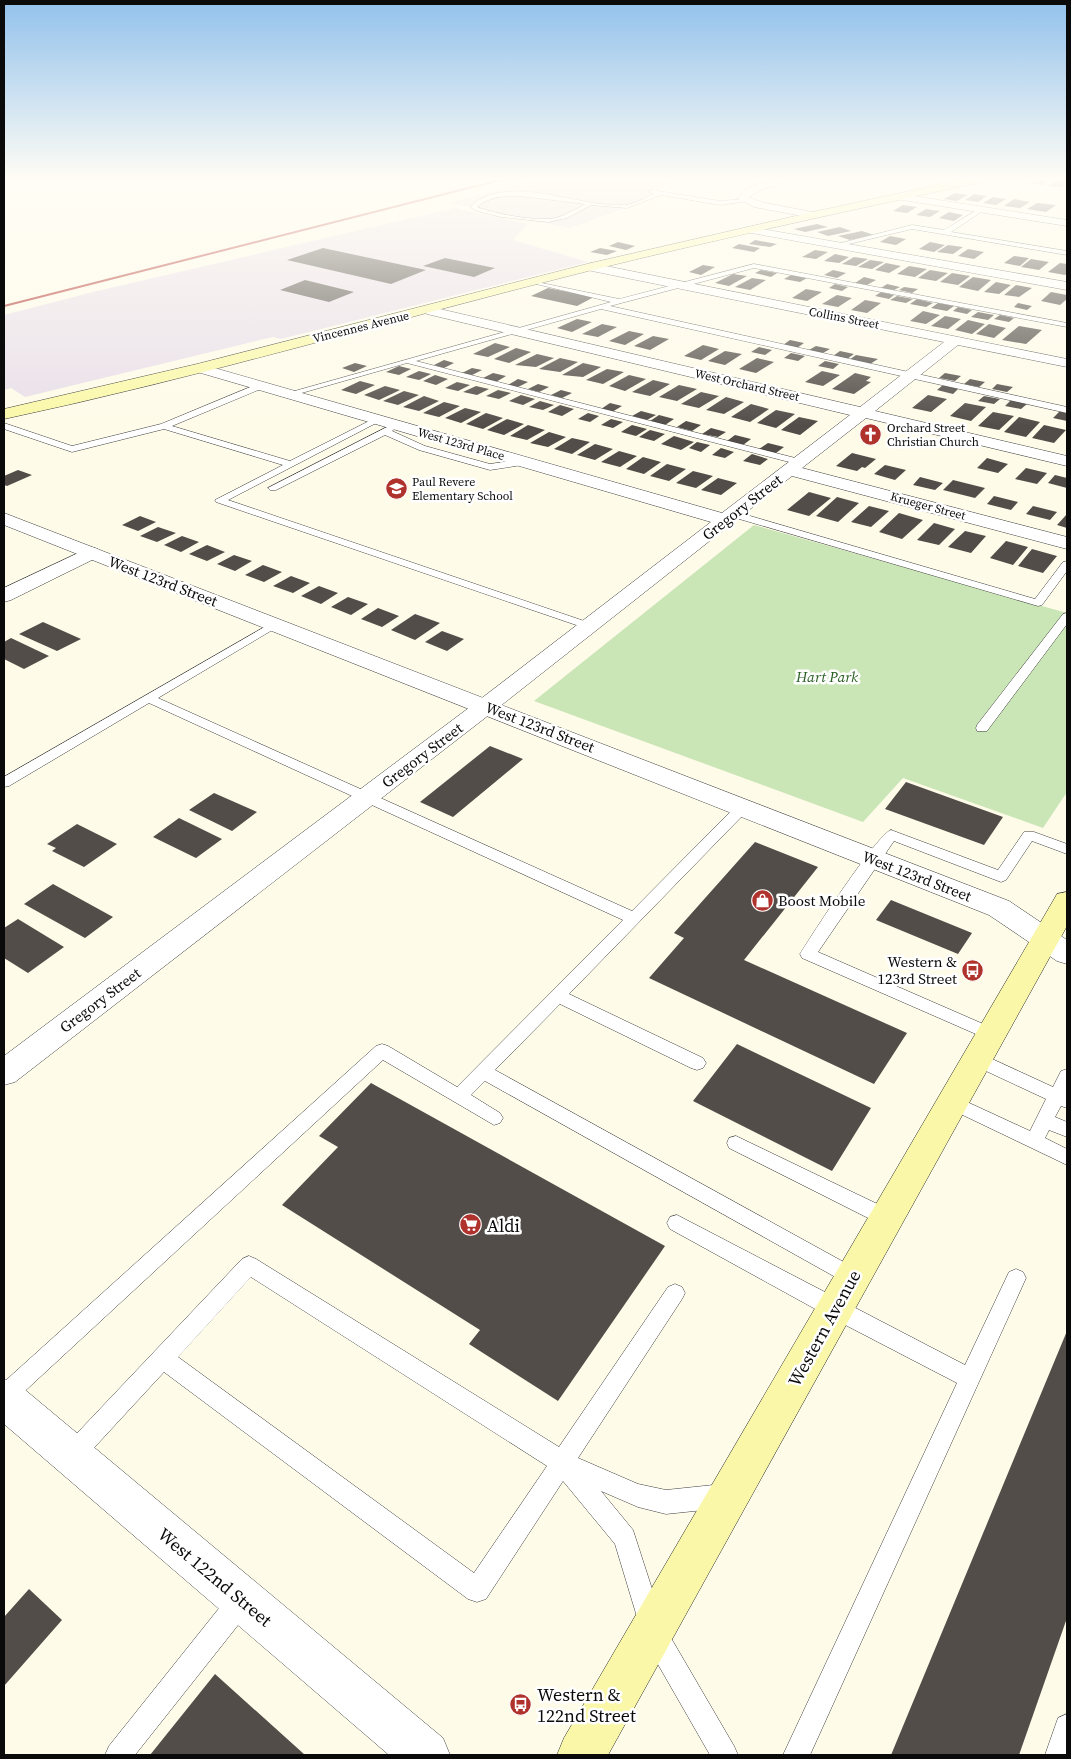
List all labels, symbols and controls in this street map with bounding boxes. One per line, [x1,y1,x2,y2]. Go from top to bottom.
street label: Collins Street [808,303,880,333]
street label: Vincennes Avenue [311,307,411,347]
street label: West Orchard Street [693,365,801,405]
place label: Orchard Street Christian Church [887,420,979,450]
church icon: Orchard Street Christian Church [859,423,883,447]
street label: West 123rd Place [416,424,506,464]
street label: Gregory Street [698,469,787,545]
place label: Paul Revere Elementary School [412,474,513,504]
school or university icon: Paul Revere Elementary School [384,477,408,501]
street label: Krueger Street [889,488,967,524]
street label: West 123rd Street [105,551,221,612]
park label: Hart Park [795,666,859,687]
street label: West 123rd Street [482,697,598,758]
street label: Gregory Street [377,718,467,792]
street label: West 123rd Street [859,846,975,907]
shop icon: Boost Mobile [750,888,774,912]
place label: Boost Mobile [778,890,866,911]
place label: Western & 123rd Street [878,951,957,989]
bus stop icon: Western & 123rd Street [961,958,985,982]
street label: Gregory Street [55,963,145,1037]
supermarket icon: Aldi [459,1213,483,1237]
place label: Aldi [487,1213,520,1238]
street label: Western Avenue [782,1265,866,1391]
street label: West 122nd Street [153,1522,278,1632]
place label: Western & 122nd Street [537,1682,636,1728]
bus stop icon: Western & 122nd Street [509,1692,533,1716]

